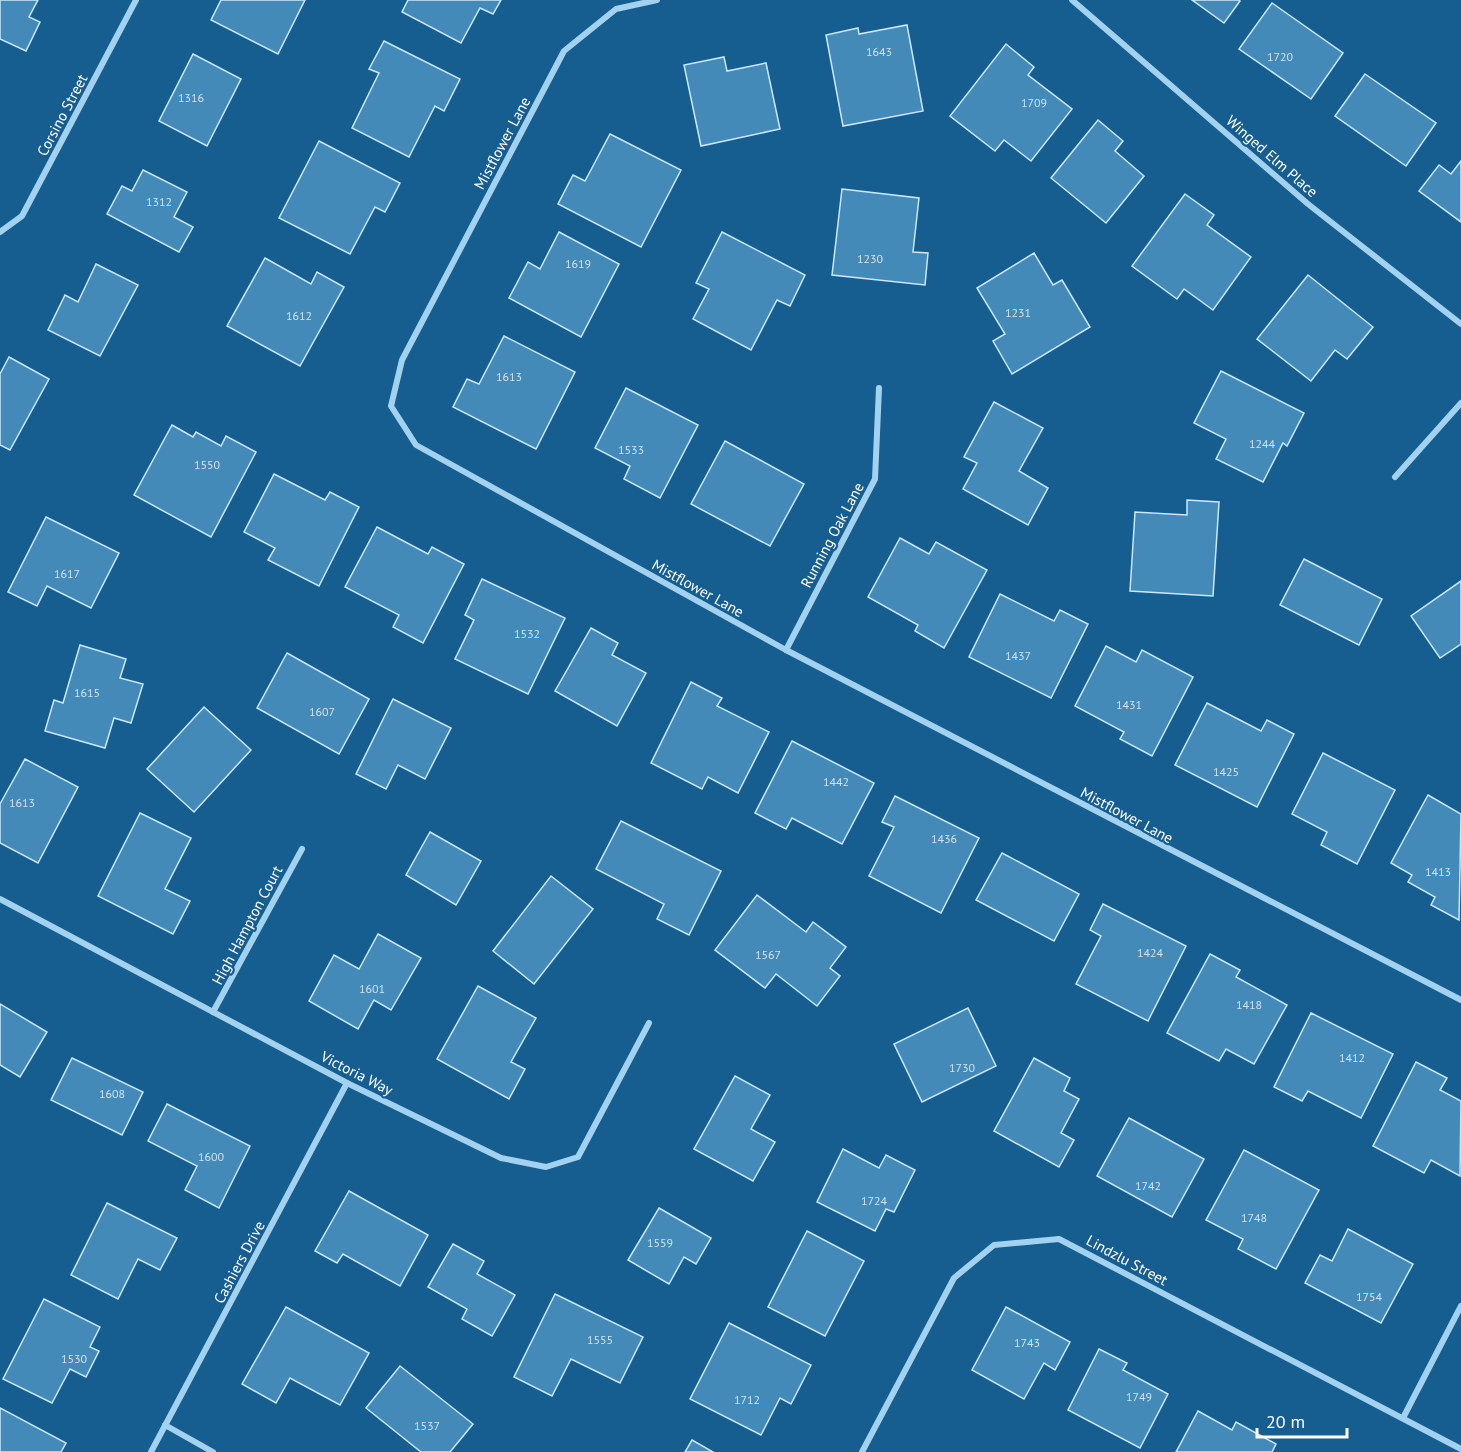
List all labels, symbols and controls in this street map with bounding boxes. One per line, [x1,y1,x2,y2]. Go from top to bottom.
house number: 1643 [866,44,892,59]
house number: 1720 [1267,49,1294,64]
street label: Corsino Street [32,71,92,159]
house number: 1316 [178,90,204,105]
street label: Mistflower Lane [470,93,534,193]
house number: 1709 [1021,95,1047,110]
street label: Winged Elm Place [1222,111,1322,201]
house number: 1312 [146,194,172,209]
house number: 1230 [857,251,884,266]
house number: 1619 [565,256,591,271]
house number: 1231 [1005,305,1031,320]
house number: 1612 [286,308,312,323]
house number: 1613 [496,369,522,384]
house number: 1244 [1249,436,1276,451]
house number: 1533 [618,442,644,457]
house number: 1550 [194,457,221,472]
street label: Running Oak Lane [796,479,868,591]
street label: Mistflower Lane [649,555,747,621]
house number: 1617 [54,566,80,581]
house number: 1532 [514,626,540,641]
house number: 1437 [1005,648,1031,663]
house number: 1615 [74,685,100,700]
house number: 1431 [1116,697,1142,712]
house number: 1607 [309,704,335,719]
house number: 1425 [1213,764,1239,779]
house number: 1442 [823,774,849,789]
street label: Mistflower Lane [1077,783,1177,847]
house number: 1613 [9,795,35,810]
house number: 1436 [931,831,957,846]
street label: High Hampton Court [208,862,286,988]
house number: 1413 [1425,864,1451,879]
house number: 1424 [1137,945,1164,960]
house number: 1567 [755,947,781,962]
house number: 1601 [359,981,385,996]
house number: 1418 [1236,997,1262,1012]
street label: Victoria Way [317,1046,396,1099]
house number: 1412 [1339,1050,1365,1065]
house number: 1730 [949,1060,976,1075]
house number: 1608 [99,1086,125,1101]
house number: 1600 [198,1149,225,1164]
house number: 1742 [1135,1178,1161,1193]
house number: 1724 [861,1193,888,1208]
house number: 1748 [1241,1210,1267,1225]
street label: Cashiers Drive [209,1217,269,1307]
street label: Lindzlu Street [1083,1231,1171,1289]
house number: 1559 [647,1235,673,1250]
house number: 1754 [1356,1289,1383,1304]
house number: 1555 [587,1332,613,1347]
house number: 1743 [1014,1335,1040,1350]
house number: 1530 [61,1351,88,1366]
house number: 1749 [1126,1389,1152,1404]
house number: 1712 [734,1392,760,1407]
scale bar [1257,1401,1347,1439]
text: 20 m [1266,1410,1305,1433]
house number: 1537 [414,1418,440,1433]

